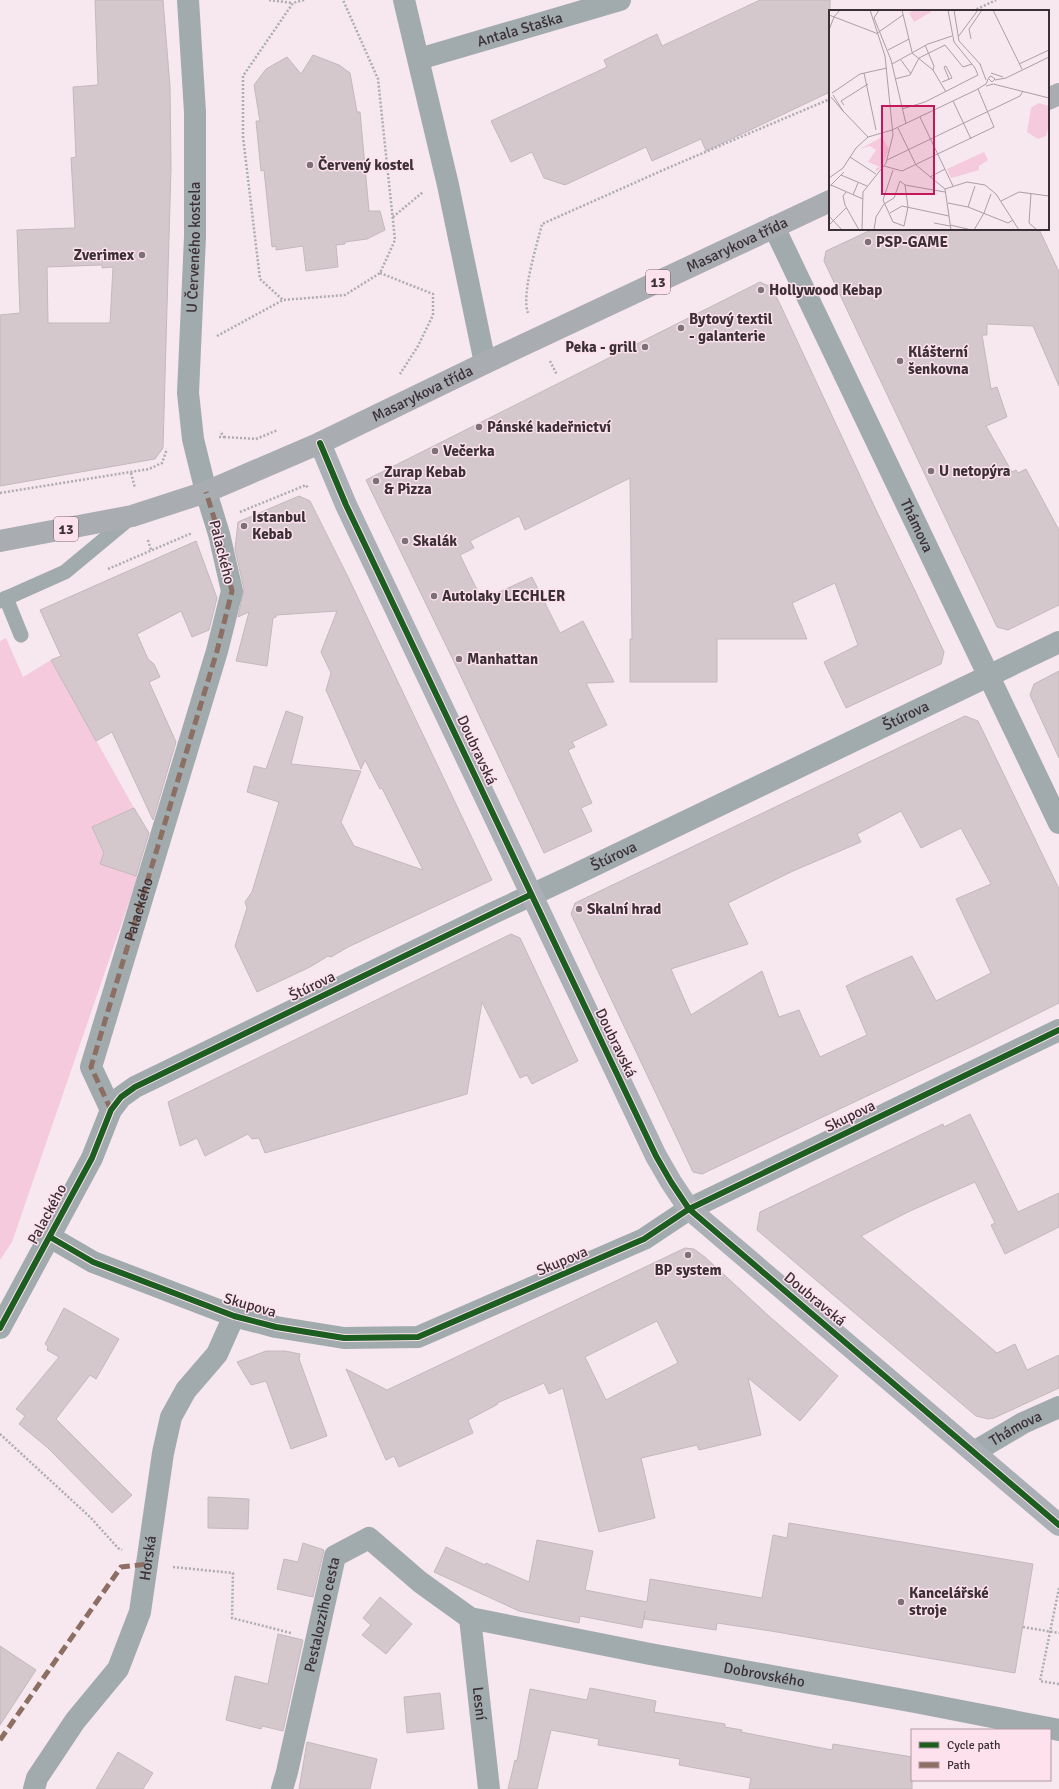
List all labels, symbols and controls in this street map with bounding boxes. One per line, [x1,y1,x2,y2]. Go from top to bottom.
street label: Antala Staška [475,8,565,51]
inset map [829,10,1049,230]
place label: Červený kostel [318,155,414,174]
marker: Červený kostel [305,160,315,170]
street label: U Červeného kostela [182,182,204,313]
street label: Masarykova třída [683,213,791,276]
place label: PSP-GAME [876,233,949,251]
marker: PSP-GAME [863,237,873,247]
place label: Zverimex [74,246,135,264]
marker: Zverimex [137,250,147,260]
road number: 13 [646,270,670,294]
place label: Hollywood Kebap [769,281,882,299]
marker: Hollywood Kebap [756,285,766,295]
place label: Bytový textil - galanterie [689,310,773,345]
marker: Bytový textil - galanterie [676,323,686,333]
place label: Peka - grill [565,338,637,356]
marker: Peka - grill [640,342,650,352]
place label: Klášterní šenkovna [908,343,969,378]
marker: Klášterní šenkovna [895,356,905,366]
street label: Masarykova třída [369,361,476,425]
place label: Pánské kadeřnictví [487,418,611,436]
marker: Pánské kadeřnictví [474,422,484,432]
place label: Večerka [443,442,495,460]
marker: Večerka [430,446,440,456]
place label: U netopýra [939,462,1011,480]
place label: Zurap Kebab & Pizza [384,463,466,498]
marker: U netopýra [926,466,936,476]
marker: Zurap Kebab & Pizza [371,476,381,486]
street label: Thámova [896,496,937,555]
place label: Istanbul Kebab [252,508,306,543]
road number: 13 [54,517,78,541]
street label: Palackého [205,518,239,586]
marker: Istanbul Kebab [239,521,249,531]
place label: Skalák [413,532,457,550]
marker: Skalák [400,536,410,546]
place label: Autolaky LECHLER [442,587,565,605]
marker: Autolaky LECHLER [429,591,439,601]
place label: Manhattan [467,650,538,668]
marker: Manhattan [454,654,464,664]
street label: Štúrova [879,697,932,734]
street label: Doubravská [453,712,501,788]
street label: Štúrova [587,837,640,875]
street label: Palackého [121,875,157,943]
place label: Skalní hrad [587,900,661,918]
marker: Skalní hrad [574,904,584,914]
street label: Štúrova [286,966,338,1005]
street label: Doubravská [591,1005,641,1081]
street label: Skupova [822,1096,878,1136]
street label: Palackého [24,1181,70,1247]
street label: Skupova [534,1242,590,1280]
marker: BP system [683,1250,693,1260]
place label: BP system [654,1261,722,1279]
street label: Doubravská [781,1268,849,1330]
street label: Skupova [222,1289,278,1321]
street label: Thámova [986,1407,1045,1450]
street label: Horská [136,1534,160,1582]
street label: Pestalozziho cesta [300,1555,344,1674]
place label: Kancelářské stroje [909,1584,989,1619]
marker: Kancelářské stroje [896,1597,906,1607]
street label: Dobrovského [722,1658,807,1691]
street label: Lesní [469,1686,490,1721]
legend [911,1729,1051,1781]
text: Cycle path [947,1738,1000,1753]
text: Path [947,1758,970,1773]

